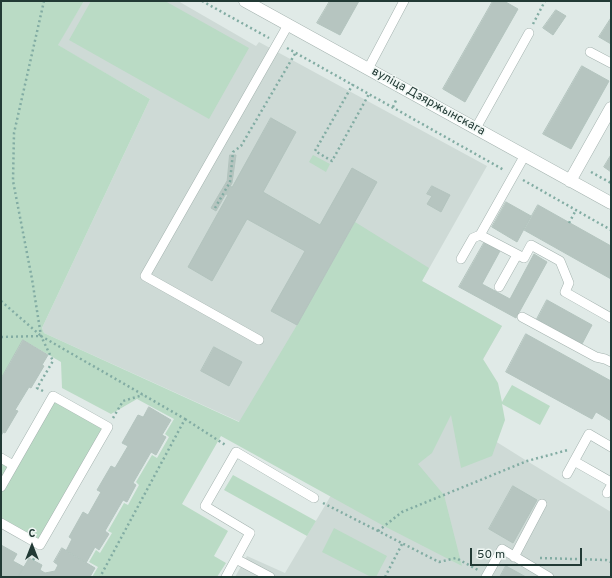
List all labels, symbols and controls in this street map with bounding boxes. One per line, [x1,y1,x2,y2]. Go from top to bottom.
street label: вуліца Дзяржынскага [369,65,487,139]
north arrow [12,526,52,566]
text: С [28,527,36,541]
scale bar [472,540,584,566]
text: 50 m [477,547,505,563]

